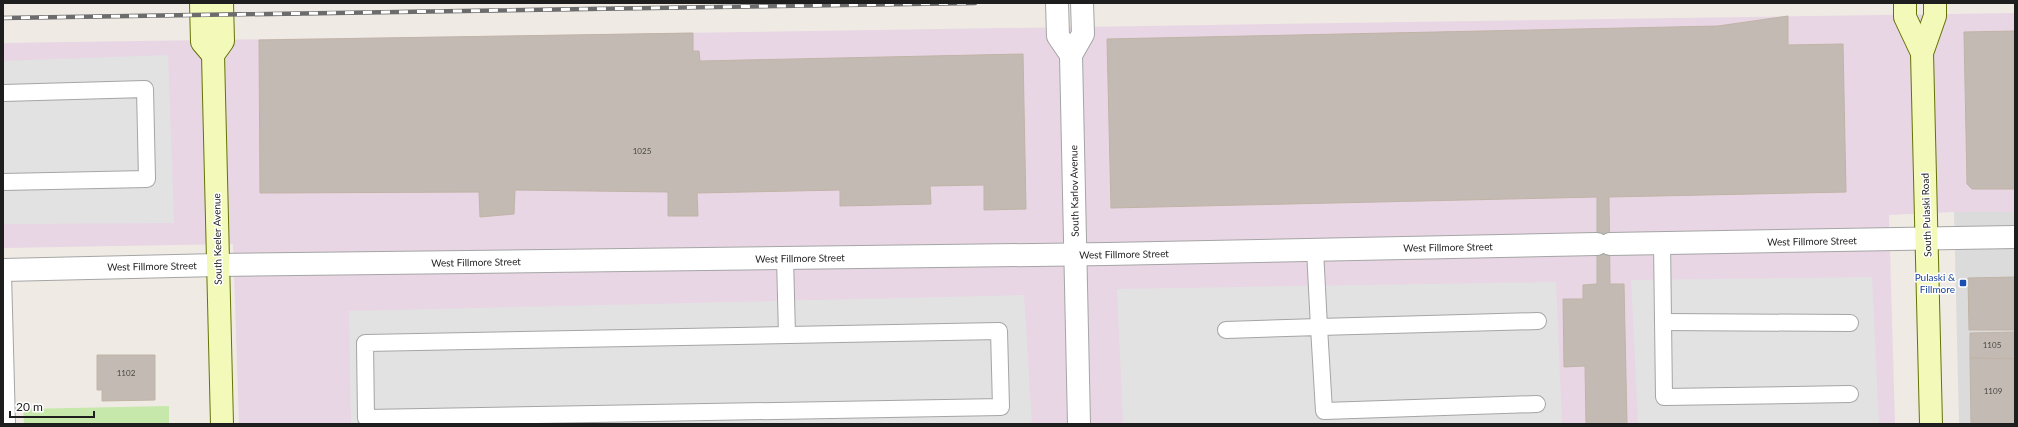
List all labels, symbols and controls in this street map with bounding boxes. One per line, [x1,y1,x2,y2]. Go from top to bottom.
street label: South Karlov Avenue [1067,145,1081,237]
house number: 1025 [633,146,652,156]
street label: South Pulaski Road [1919,173,1933,257]
street label: South Keeler Avenue [210,193,224,285]
street label: West Fillmore Street [1767,234,1857,248]
street label: West Fillmore Street [1403,240,1493,254]
street label: West Fillmore Street [1079,247,1169,261]
street label: West Fillmore Street [755,251,845,265]
street label: West Fillmore Street [431,255,521,269]
street label: West Fillmore Street [107,259,197,273]
place label: Pulaski & Fillmore [1915,271,1956,295]
marker: Pulaski & Fillmore [1958,278,1968,288]
house number: 1105 [1983,340,2002,350]
house number: 1102 [117,368,136,378]
house number: 1109 [1984,386,2003,396]
scale bar [10,393,94,419]
text: 20 m [16,399,43,414]

